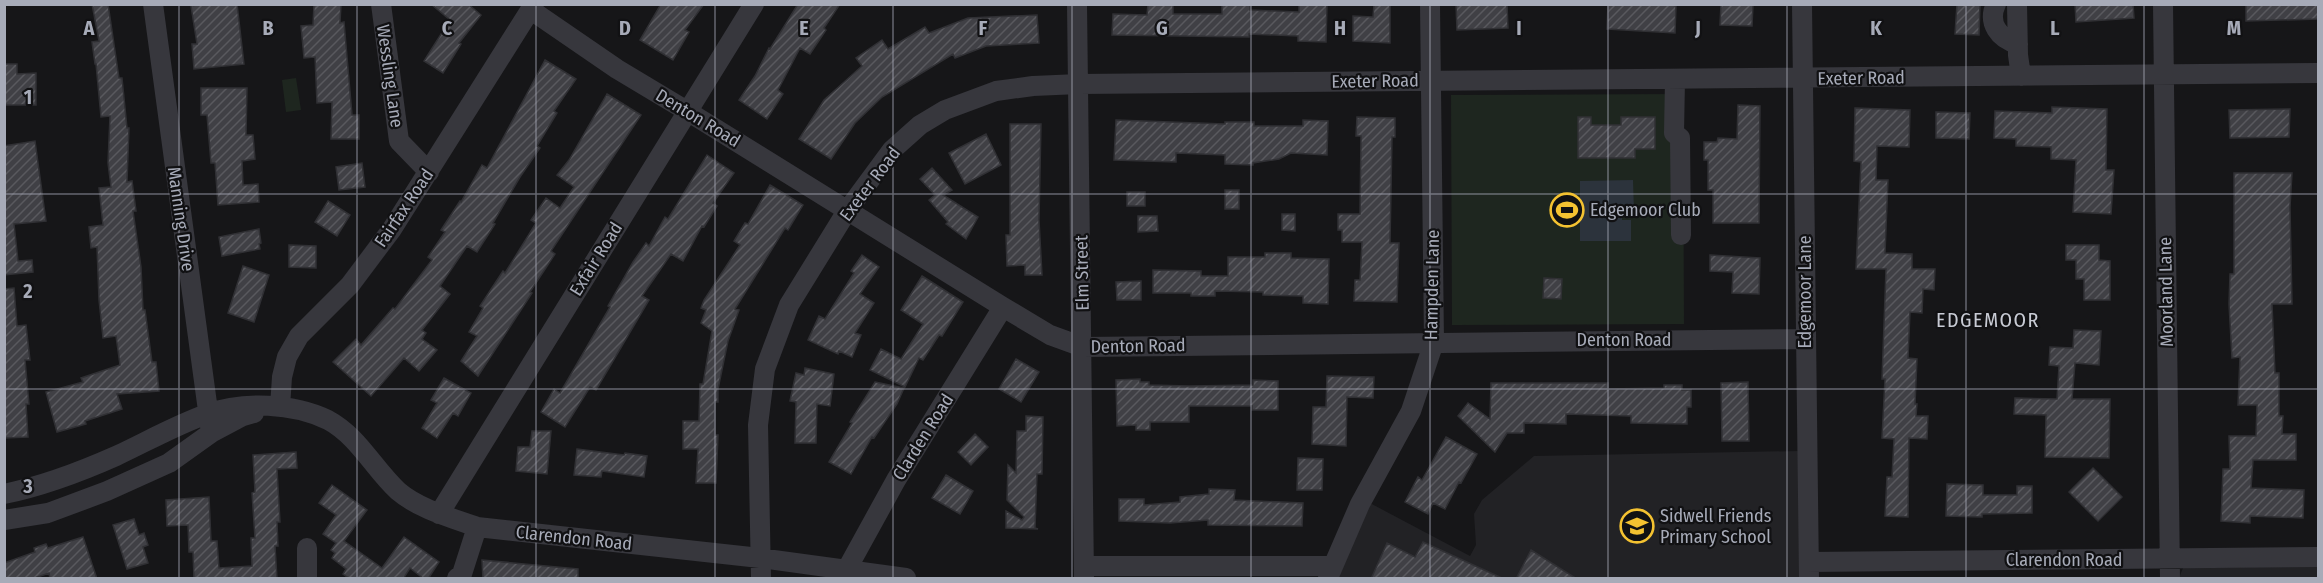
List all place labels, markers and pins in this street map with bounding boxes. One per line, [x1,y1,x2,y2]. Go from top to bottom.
sports icon: Edgemoor Club [1549,192,1585,228]
place label: Edgemoor Club [1590,199,1701,221]
place label: Sidwell Friends Primary School [1660,505,1772,548]
school or university icon: Sidwell Friends Primary School [1619,508,1655,544]

